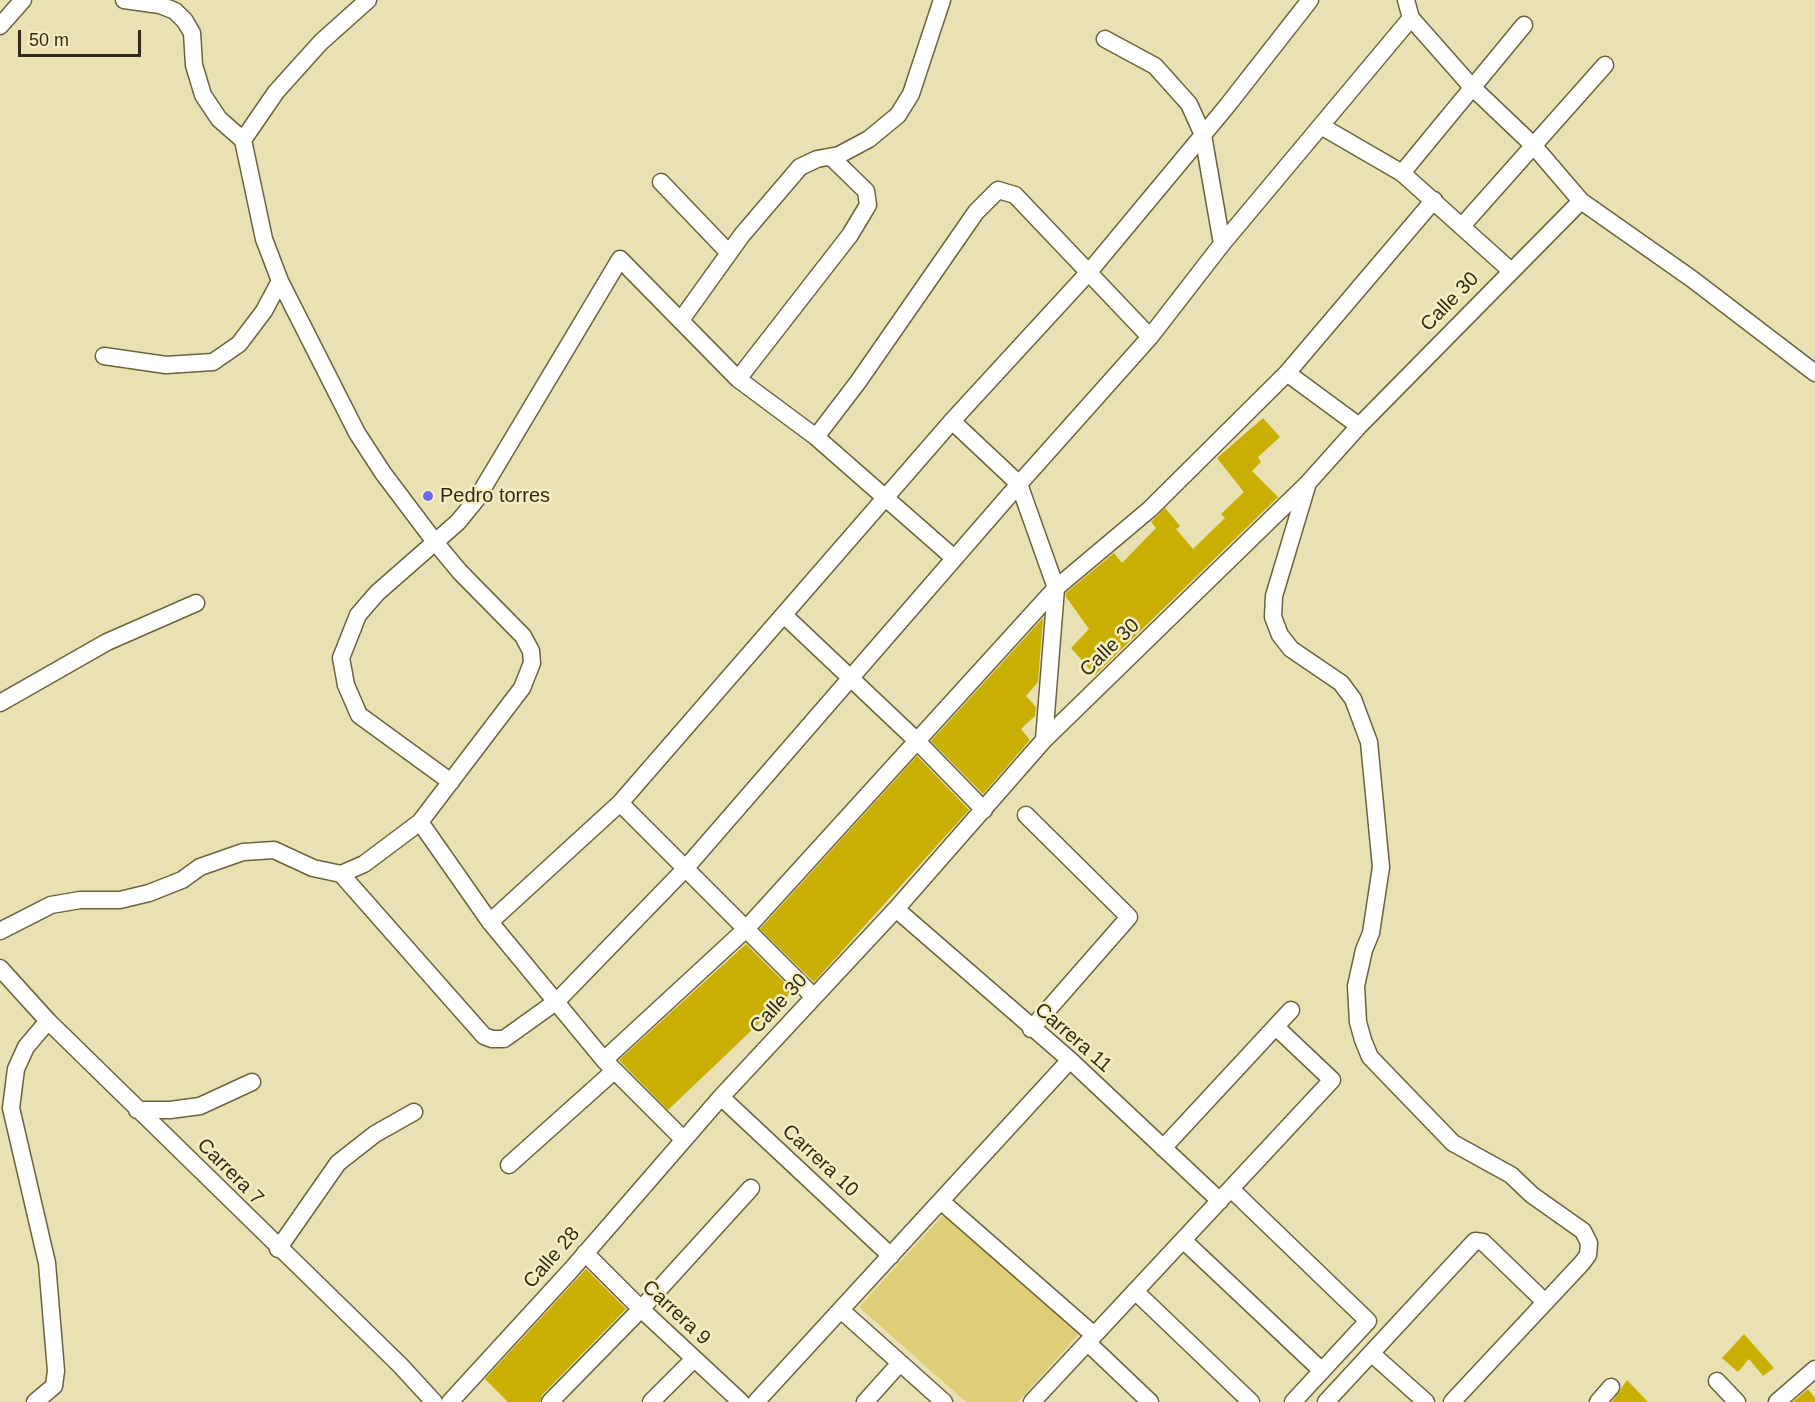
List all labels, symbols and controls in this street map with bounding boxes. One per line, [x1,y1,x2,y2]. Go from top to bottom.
scale bar [21,18,144,56]
text: 50 m [29,30,69,50]
street label: Calle 30 [1416,267,1484,337]
place label: Pedro torres [440,484,550,508]
marker: Pedro torres [421,489,435,503]
street label: Calle 30 [1075,614,1145,682]
street label: Calle 30 [745,969,813,1039]
street label: Carrera 11 [1030,998,1116,1078]
street label: Carrera 10 [777,1120,863,1202]
street label: Carrera 7 [192,1134,268,1210]
street label: Calle 28 [519,1222,585,1294]
street label: Carrera 9 [637,1275,715,1351]

